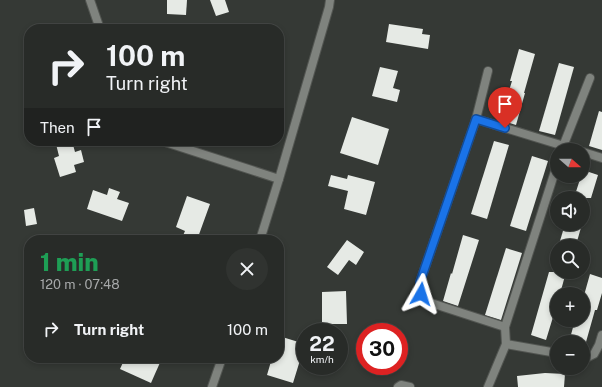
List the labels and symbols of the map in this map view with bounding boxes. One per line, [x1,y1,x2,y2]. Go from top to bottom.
pin [488,87,522,128]
north arrow [550,143,590,183]
position arrow [400,273,442,315]
speed limit sign: 30 [356,323,408,375]

